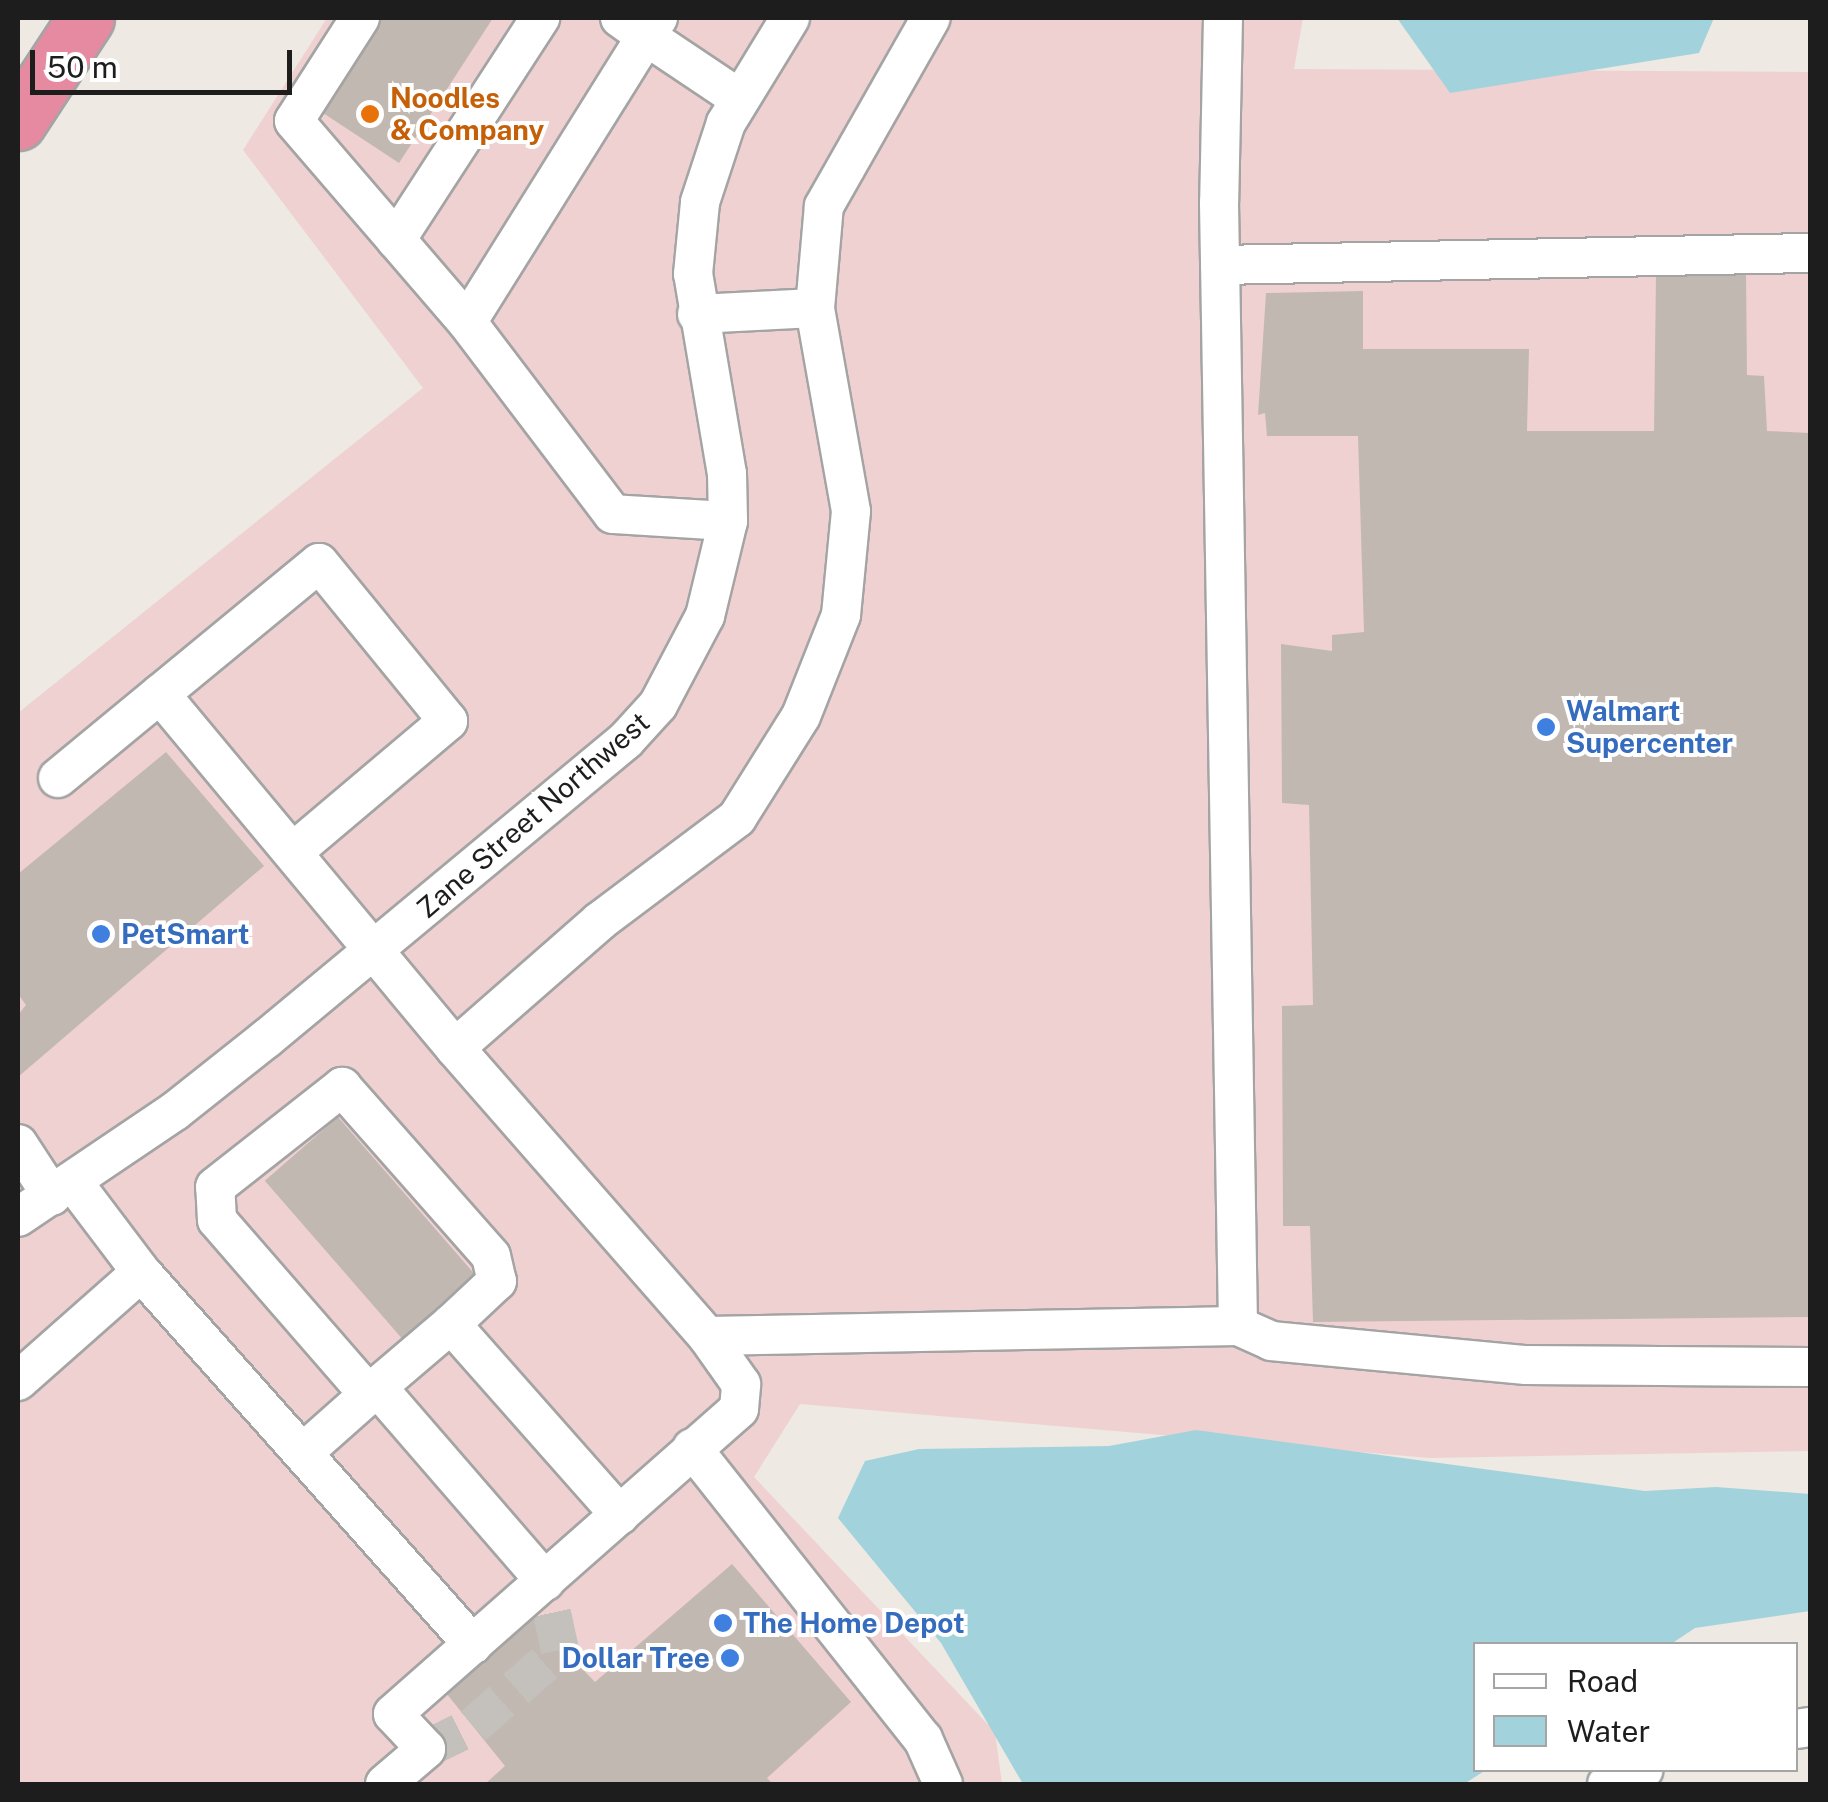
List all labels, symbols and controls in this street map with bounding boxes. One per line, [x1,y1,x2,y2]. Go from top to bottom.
scale bar [35,30,298,92]
text: 50 m [47,49,118,85]
place label: Noodles & Company [390,81,544,147]
marker: Noodles & Company [359,103,381,125]
place label: Walmart Supercenter [1566,694,1733,760]
street label: Zane Street Northwest [410,705,656,925]
marker: Walmart Supercenter [1535,716,1557,738]
place label: PetSmart [121,917,249,951]
marker: PetSmart [90,923,112,945]
place label: The Home Depot [743,1606,965,1640]
marker: The Home Depot [712,1612,734,1634]
place label: Dollar Tree [562,1641,710,1675]
legend [1473,1642,1798,1772]
marker: Dollar Tree [719,1647,741,1669]
text: Road [1567,1663,1638,1699]
text: Water [1567,1713,1650,1749]

